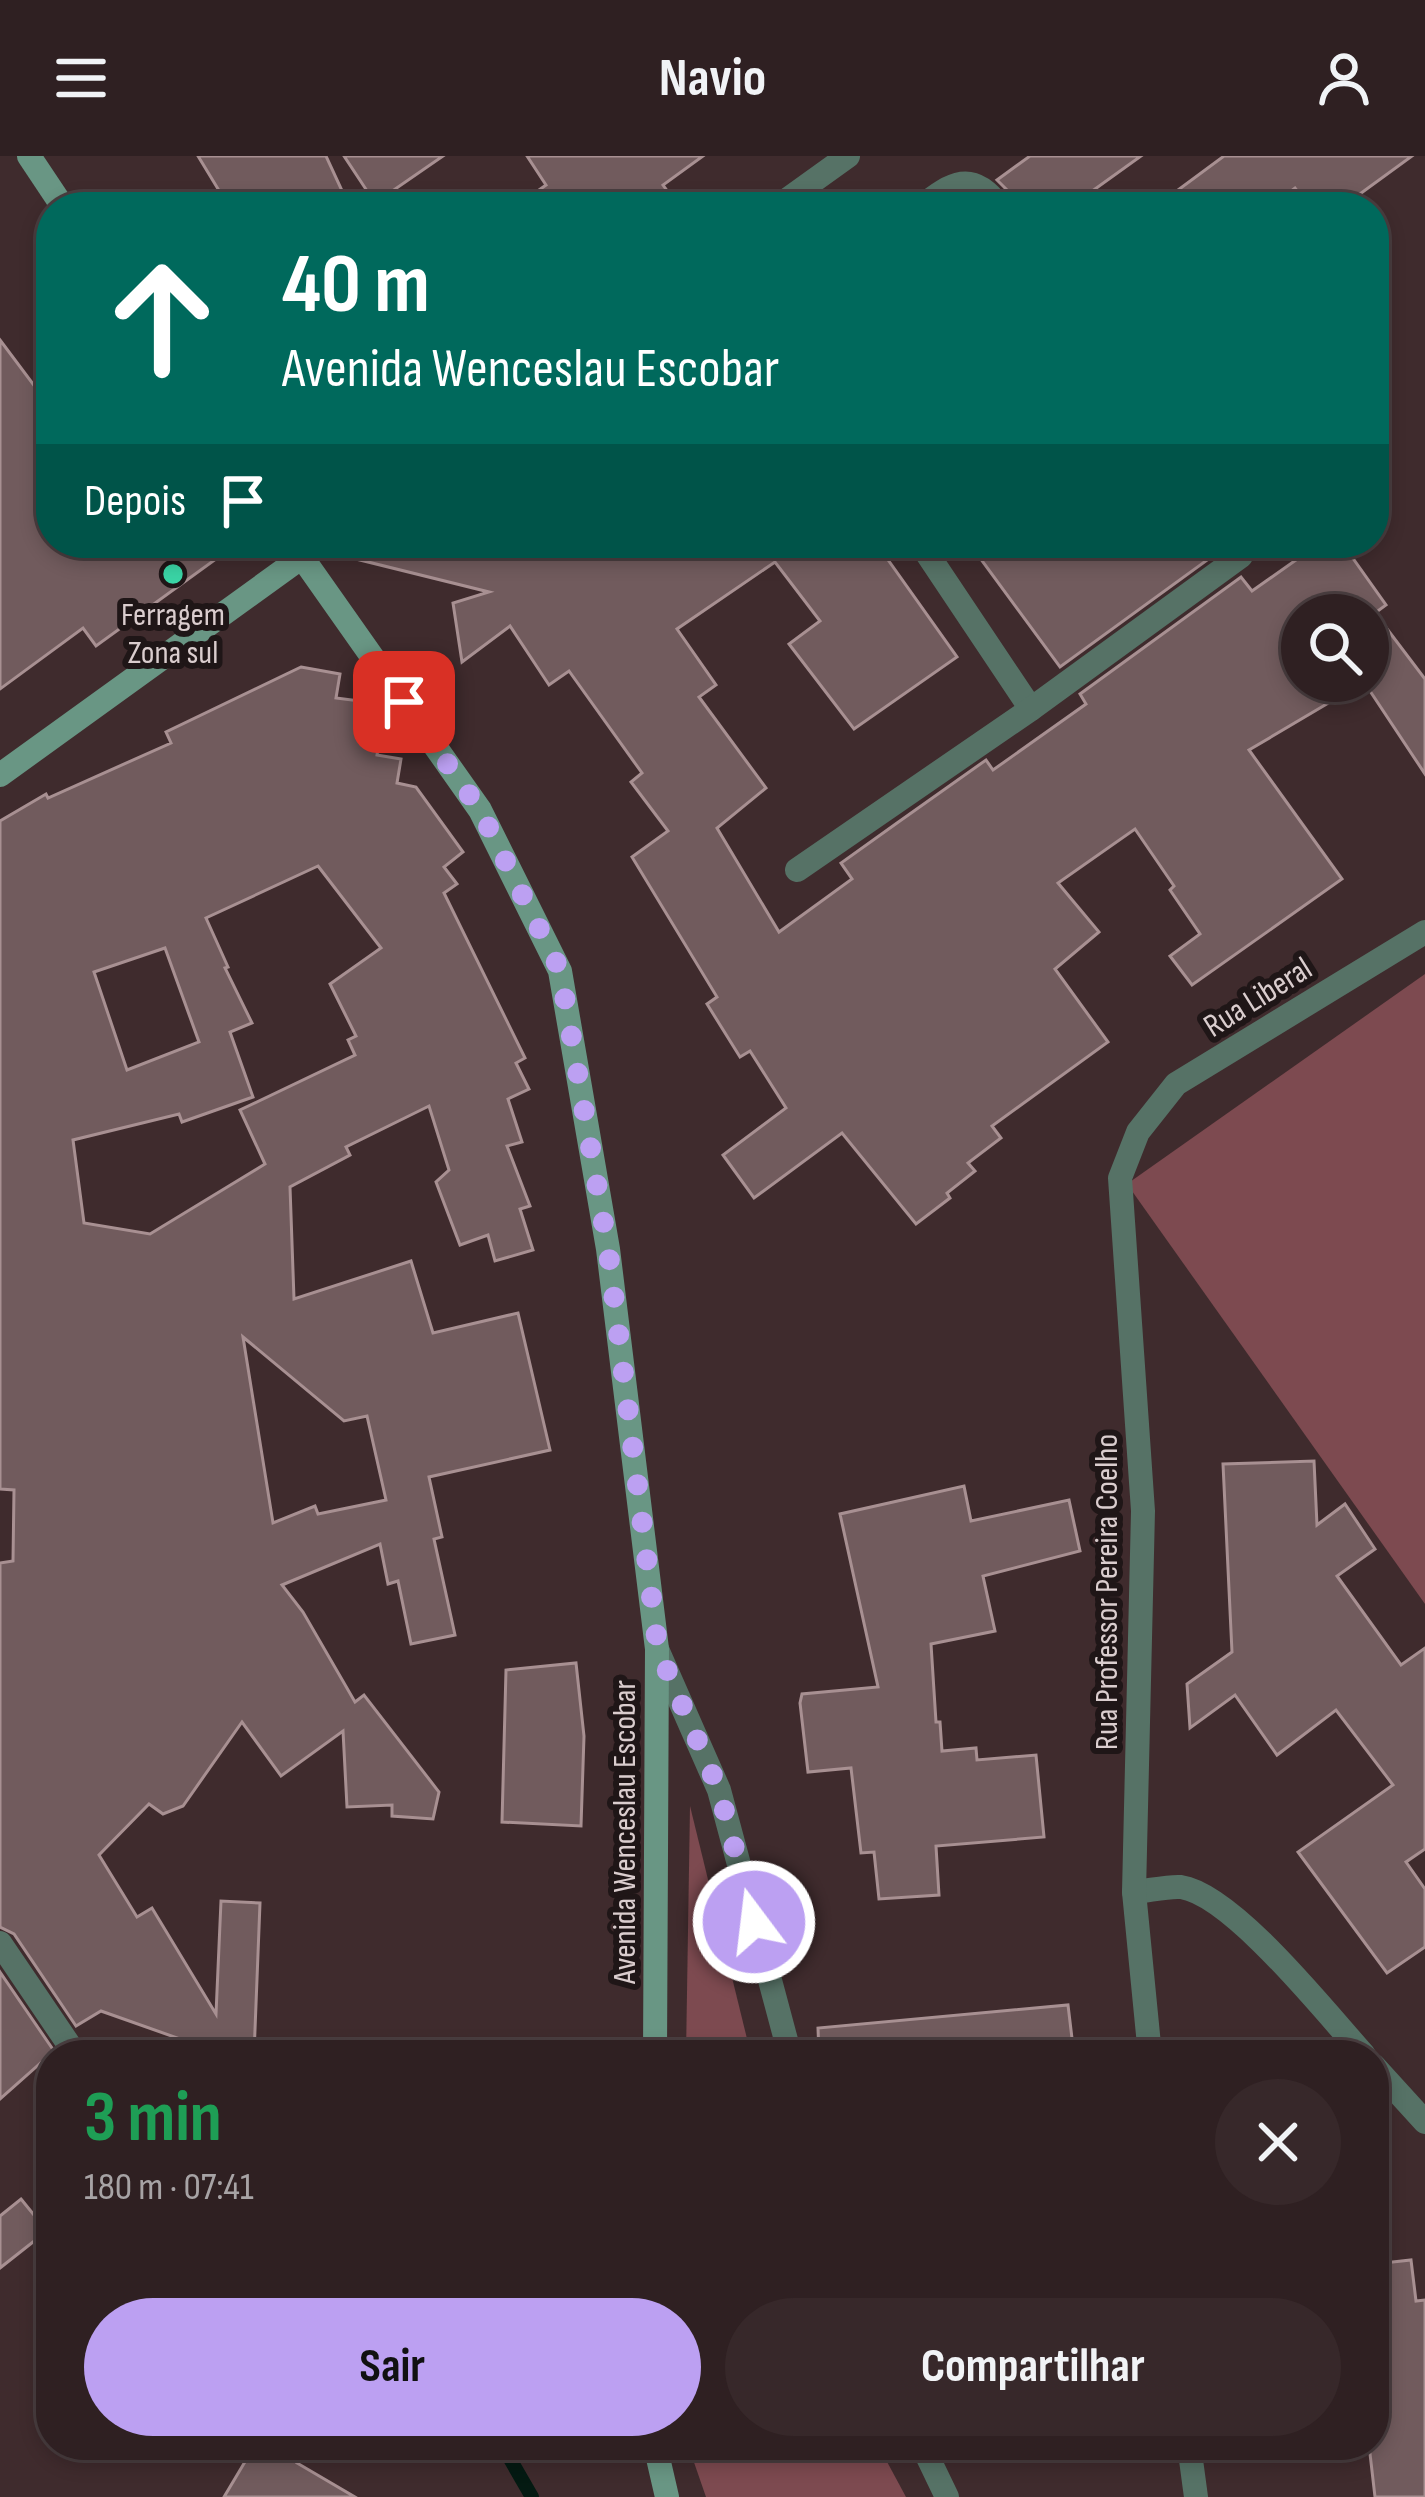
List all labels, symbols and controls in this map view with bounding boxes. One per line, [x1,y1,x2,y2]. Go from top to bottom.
icon: menu [48,45,114,111]
icon: person [1311,45,1377,111]
text: Navio [659,46,766,111]
text: 40 m [282,235,430,336]
icon: ahead [84,240,240,396]
text: Avenida Wenceslau Escobar [282,337,779,402]
icon: arrive [210,468,276,534]
text: Depois [84,474,186,529]
marker: Ferragem Zona sul [160,561,186,587]
map controls [1281,594,1389,702]
button: search [1281,594,1389,702]
place label: Ferragem Zona sul [121,595,225,673]
pin [353,651,455,753]
icon: arrive [371,669,437,735]
street label: Rua Liberal [1197,949,1320,1046]
street label: Rua Professor Pereira Coelho [1087,1434,1127,1750]
street label: Avenida Wenceslau Escobar [605,1680,645,1985]
position arrow [691,1859,817,1985]
text: 3 min [84,2075,222,2162]
button: close [1215,2079,1341,2205]
text: 180 m · 07:41 [84,2164,254,2211]
button: Sair [84,2298,701,2436]
button: Compartilhar [725,2298,1341,2436]

